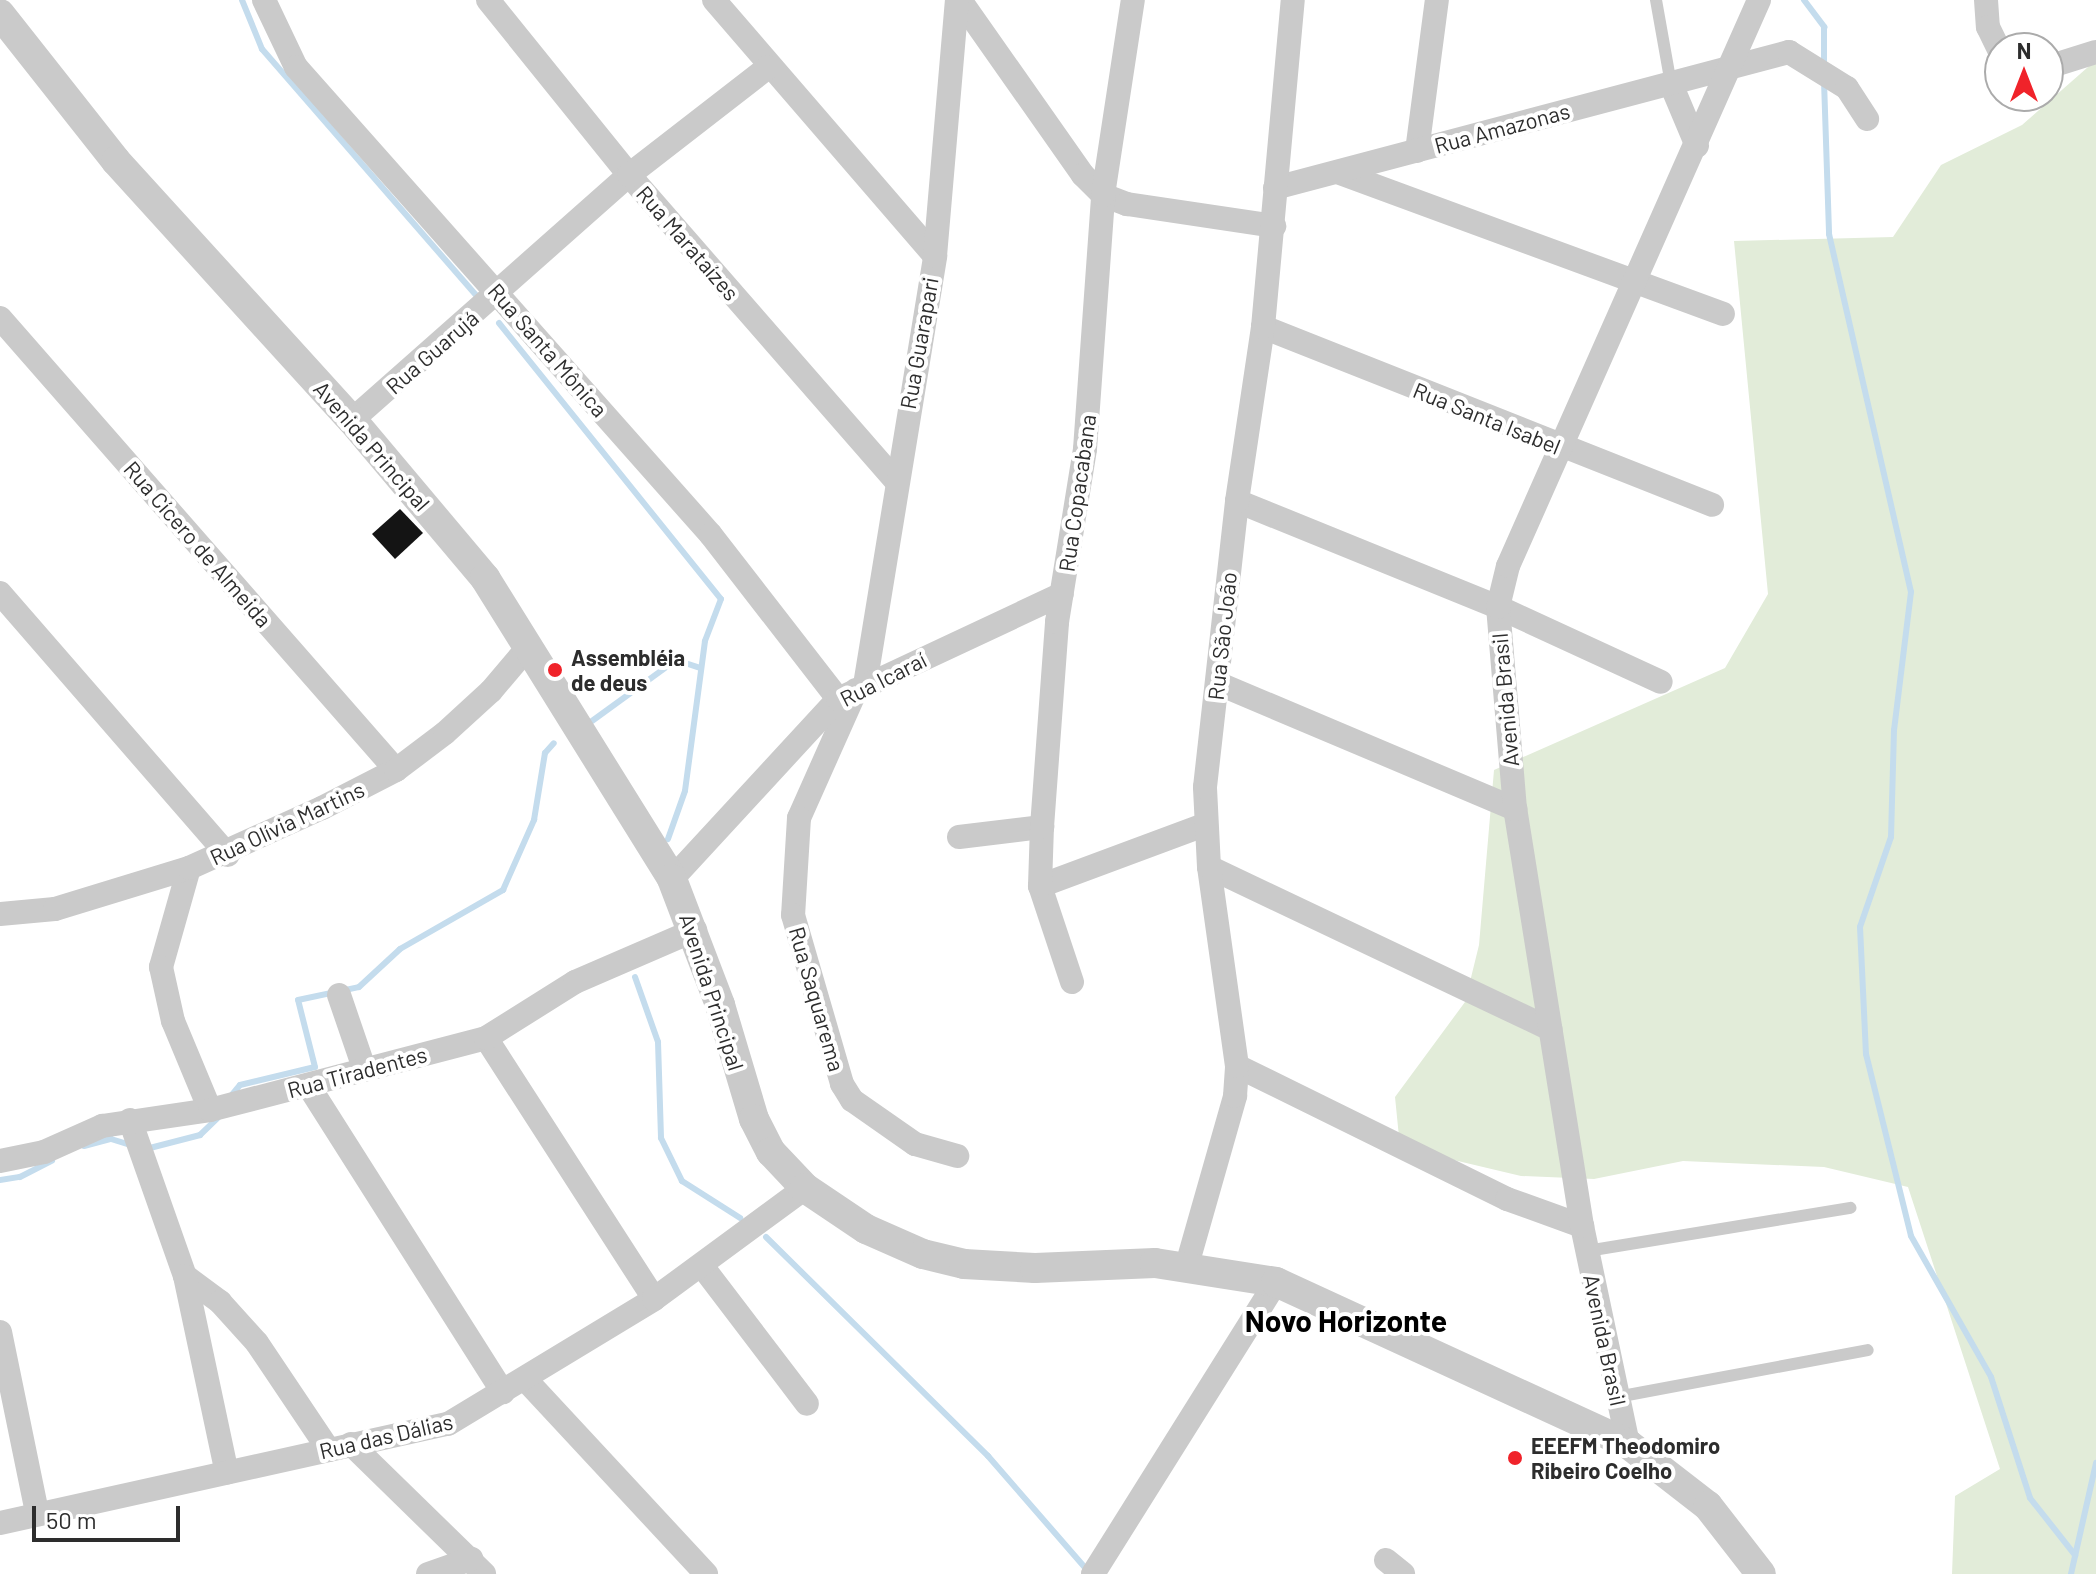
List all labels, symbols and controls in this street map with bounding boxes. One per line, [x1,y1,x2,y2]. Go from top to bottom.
north arrow [1984,32,2064,112]
text: N [2017,37,2031,63]
street label: Rua Amazonas [1431,97,1573,159]
street label: Rua Marataízes [631,180,745,306]
street label: Rua Guarapari [894,275,944,411]
street label: Rua Santa Mônica [483,278,613,422]
street label: Rua Guarujá [380,305,484,399]
street label: Avenida Principal [308,376,436,516]
street label: Rua Santa Isabel [1409,376,1565,460]
street label: Rua Copacabana [1053,413,1101,573]
street label: Rua Cícero de Almeida [119,456,277,632]
street label: Rua São João [1202,571,1242,701]
street label: Avenida Brasil [1486,632,1524,768]
place label: Assembléia de deus [571,644,685,696]
street label: Rua Icaraí [836,646,930,712]
marker: Assembléia de deus [546,661,564,679]
street label: Rua Olívia Martins [206,776,368,870]
street label: Avenida Principal [674,910,750,1074]
street label: Rua Saquarema [784,924,850,1074]
street label: Rua Tiradentes [284,1041,430,1103]
street label: Avenida Brasil [1578,1272,1632,1408]
district label: Novo Horizonte [1245,1302,1447,1338]
street label: Rua das Dálias [317,1408,455,1464]
place label: EEEFM Theodomiro Ribeiro Coelho [1531,1432,1720,1484]
marker: EEEFM Theodomiro Ribeiro Coelho [1506,1449,1524,1467]
scale bar [36,1490,184,1540]
text: 50 m [46,1505,97,1534]

